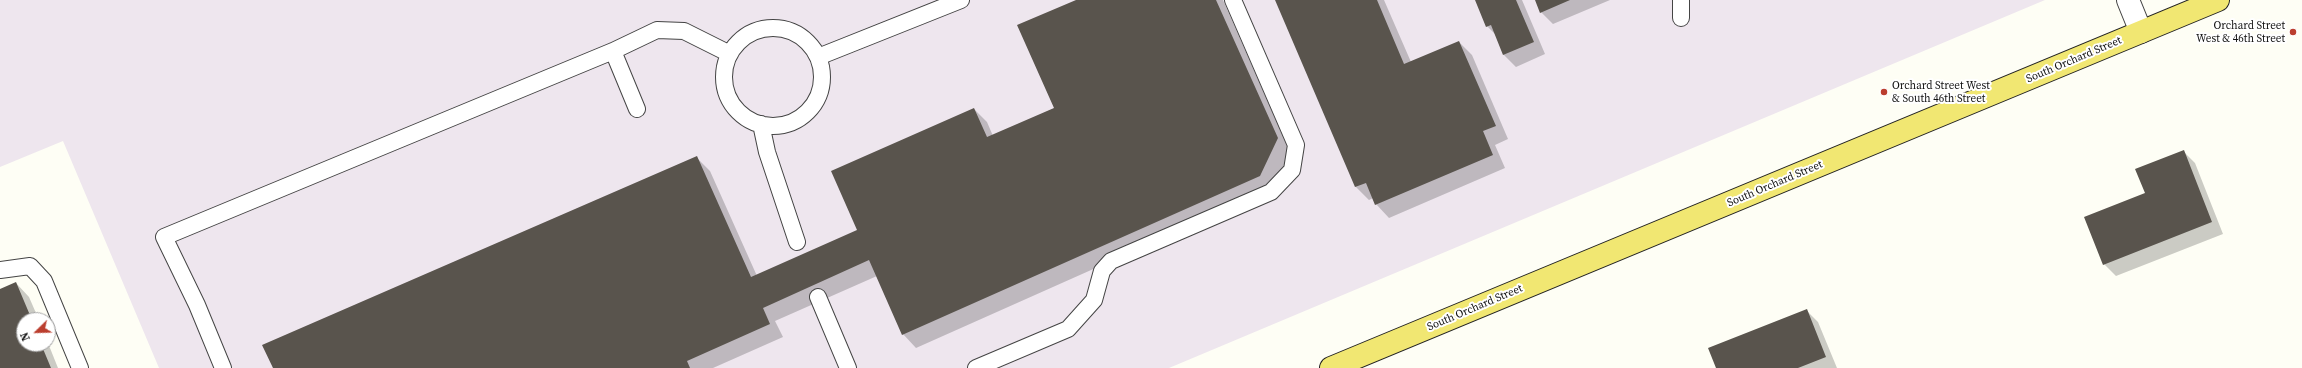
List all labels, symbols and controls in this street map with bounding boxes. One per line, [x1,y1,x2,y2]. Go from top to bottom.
place label: Orchard Street West & 46th Street [2196,19,2285,45]
marker: Orchard Street West & 46th Street [2288,27,2298,37]
street label: South Orchard Street [2024,34,2124,86]
place label: Orchard Street West & South 46th Street [1892,79,1990,105]
marker: Orchard Street West & South 46th Street [1879,87,1889,97]
street label: South Orchard Street [1725,158,1825,210]
street label: South Orchard Street [1425,282,1525,334]
north arrow [16,312,56,352]
text: N [17,330,34,343]

